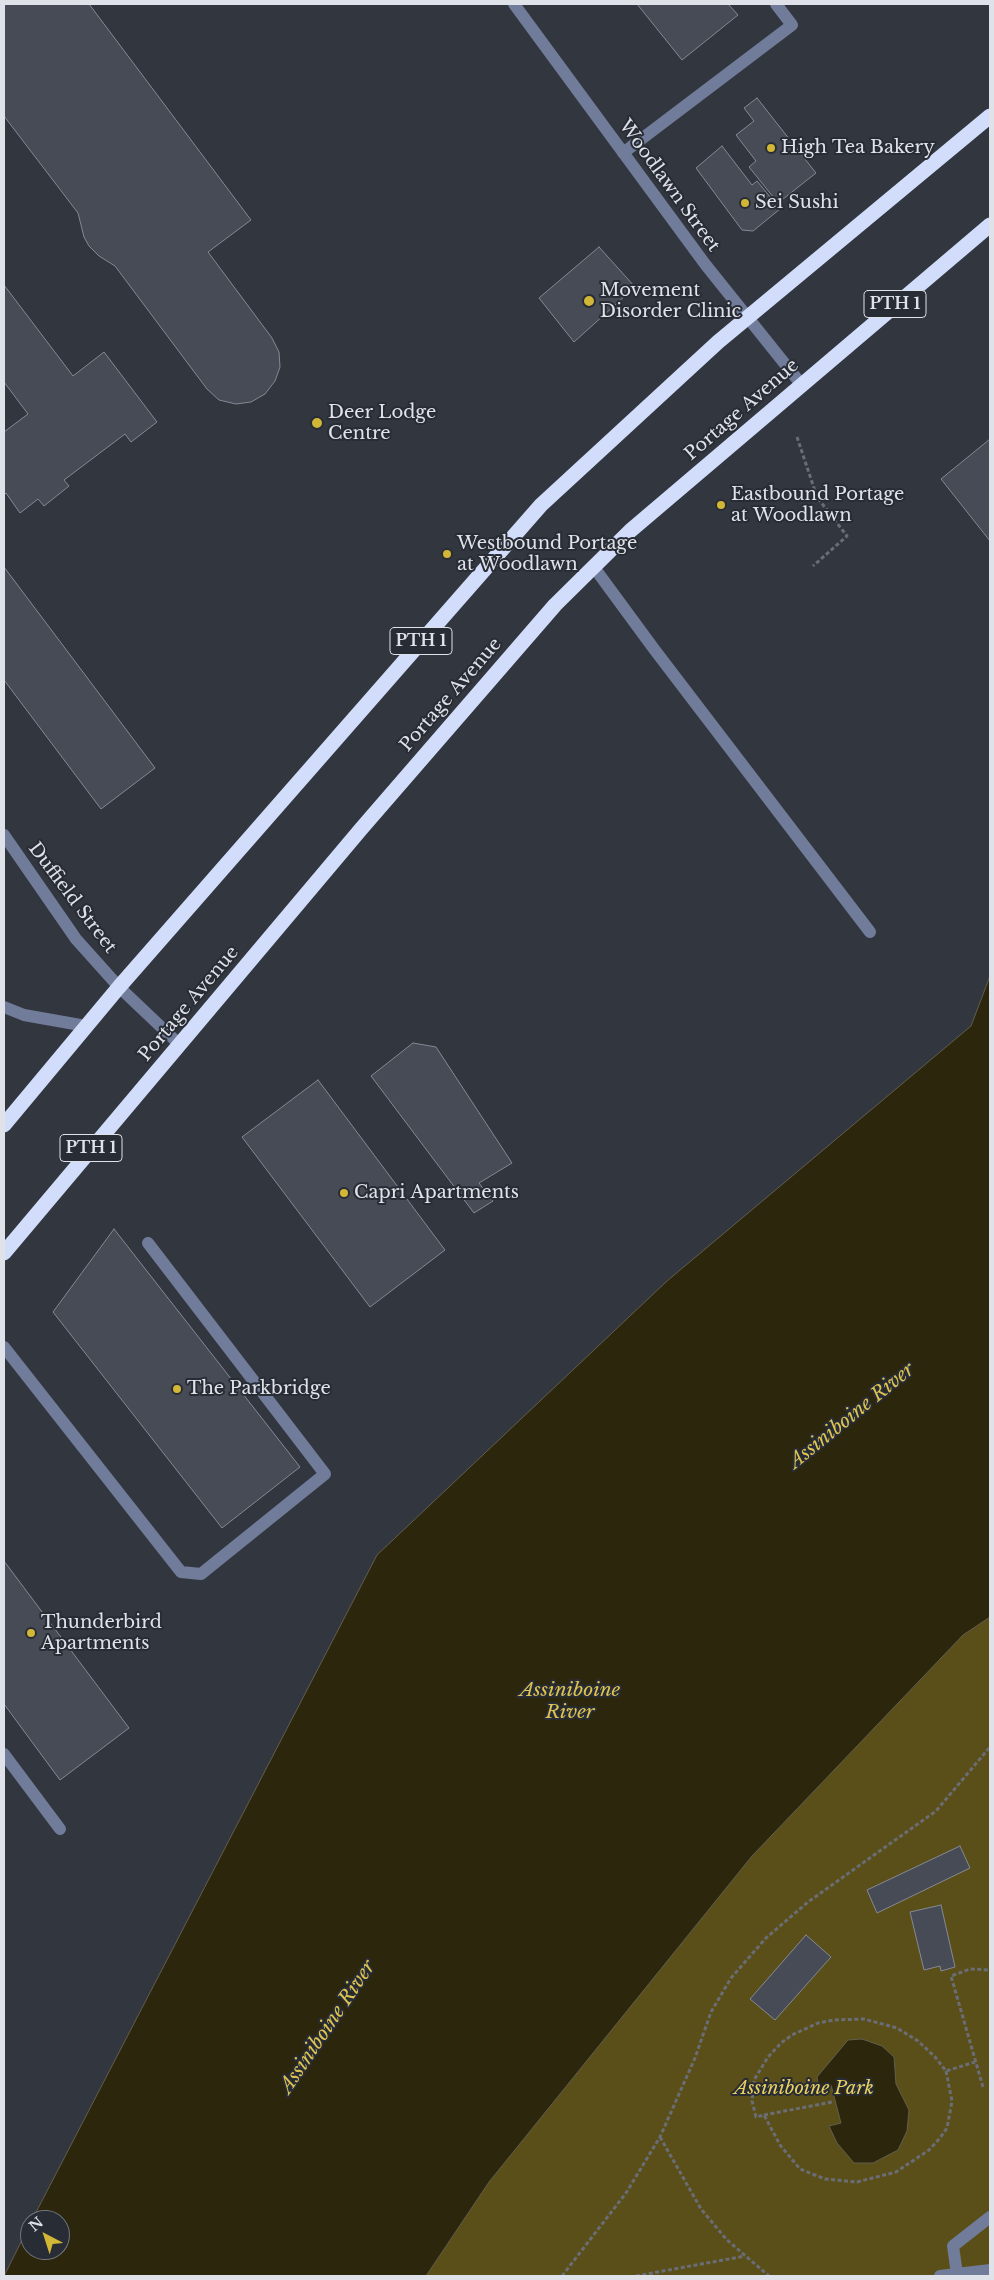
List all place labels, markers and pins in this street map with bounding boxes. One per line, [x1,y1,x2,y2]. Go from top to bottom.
place label: High Tea Bakery [781,137,935,159]
marker: High Tea Bakery [765,142,777,154]
place label: Sei Sushi [755,192,839,214]
marker: Sei Sushi [739,197,751,209]
place label: Movement Disorder Clinic [600,280,741,322]
marker: Movement Disorder Clinic [582,294,596,308]
place label: Deer Lodge Centre [328,402,436,444]
marker: Deer Lodge Centre [310,416,324,430]
place label: Eastbound Portage at Woodlawn [731,484,904,526]
marker: Eastbound Portage at Woodlawn [715,499,727,511]
place label: Westbound Portage at Woodlawn [457,533,637,576]
marker: Westbound Portage at Woodlawn [441,548,453,560]
place label: Capri Apartments [354,1182,519,1204]
marker: Capri Apartments [338,1187,350,1199]
place label: The Parkbridge [187,1378,331,1400]
marker: The Parkbridge [171,1383,183,1395]
place label: Thunderbird Apartments [41,1612,162,1655]
marker: Thunderbird Apartments [25,1627,37,1639]

